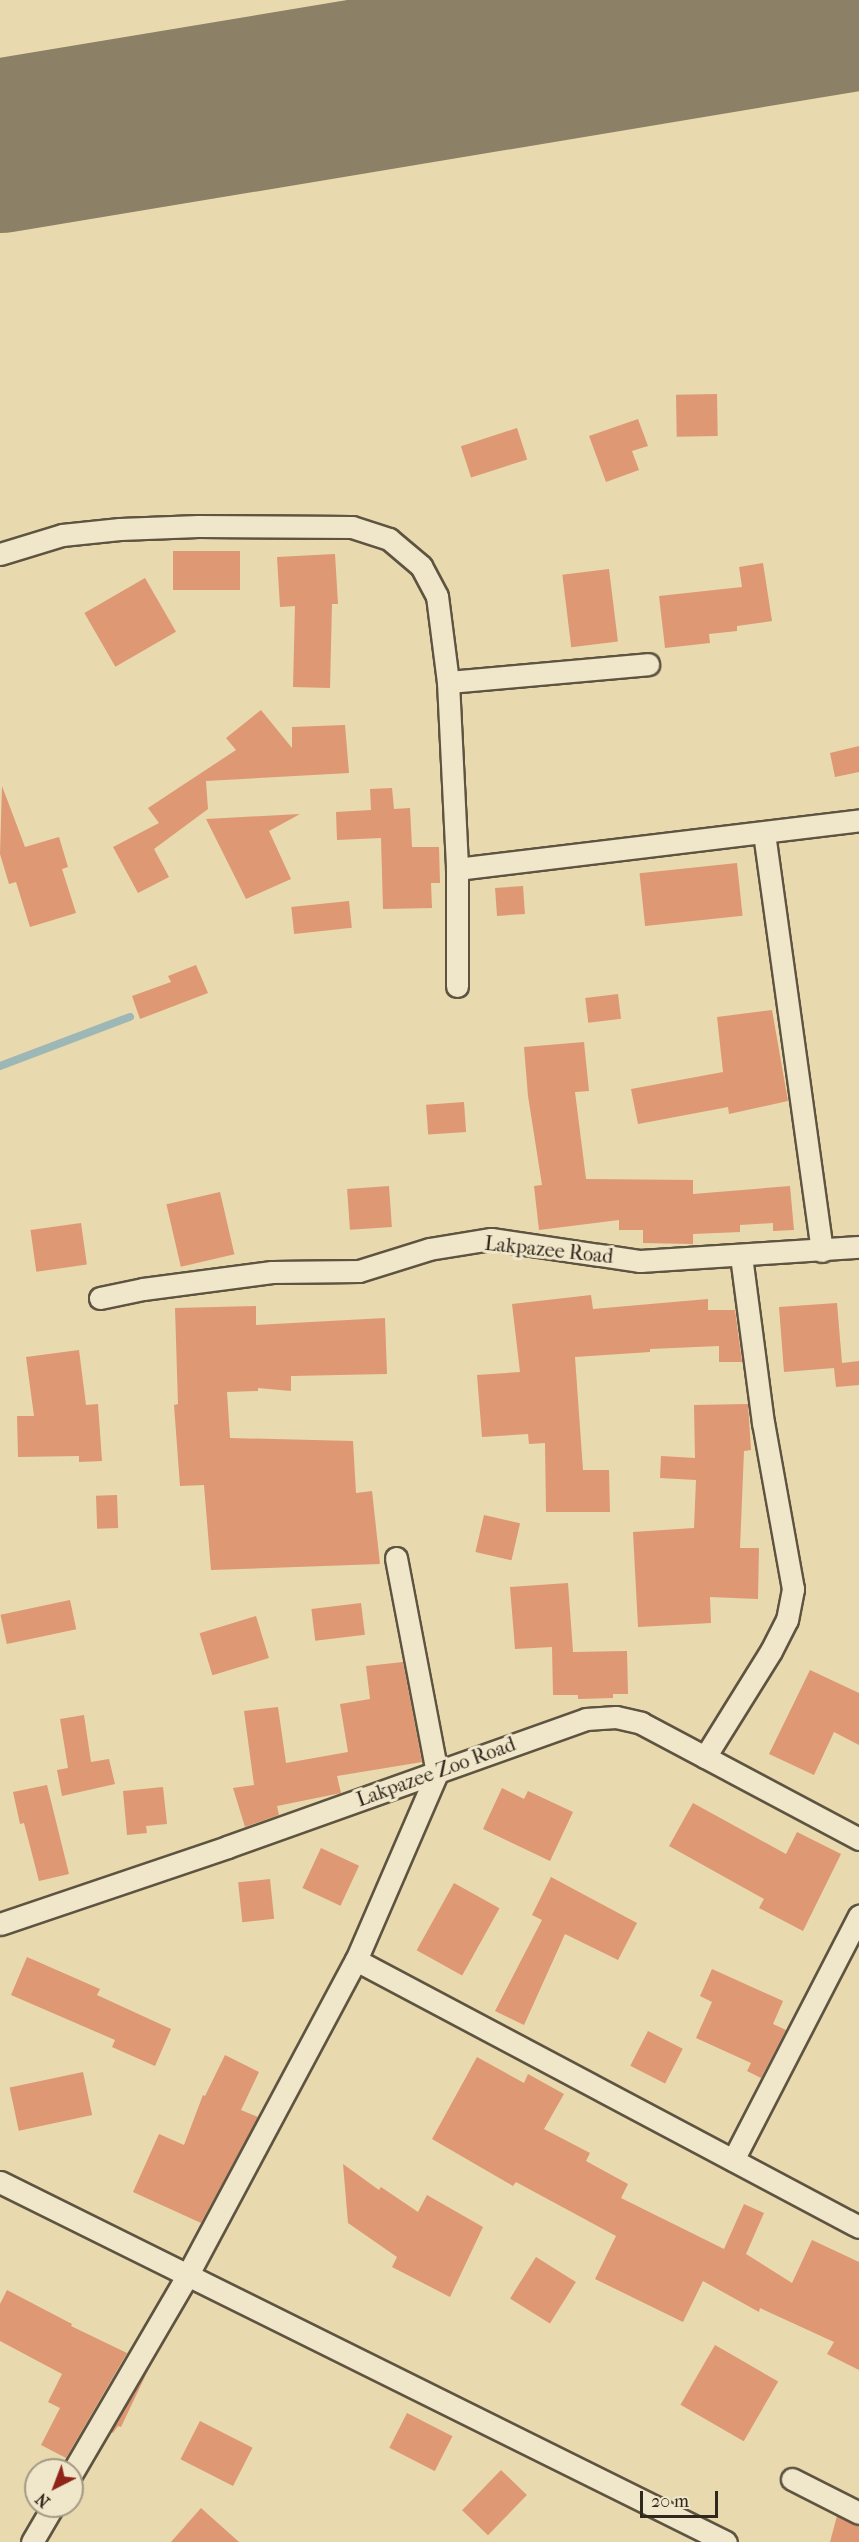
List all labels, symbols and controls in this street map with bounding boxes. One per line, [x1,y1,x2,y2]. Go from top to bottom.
street label: Lakpazee Road [483,1231,615,1269]
street label: Lakpazee Zoo Road [353,1732,519,1812]
north arrow [24,2458,84,2518]
scale bar [643,2479,721,2517]
text: N [32,2489,54,2511]
text: 20 m [651,2491,689,2512]

